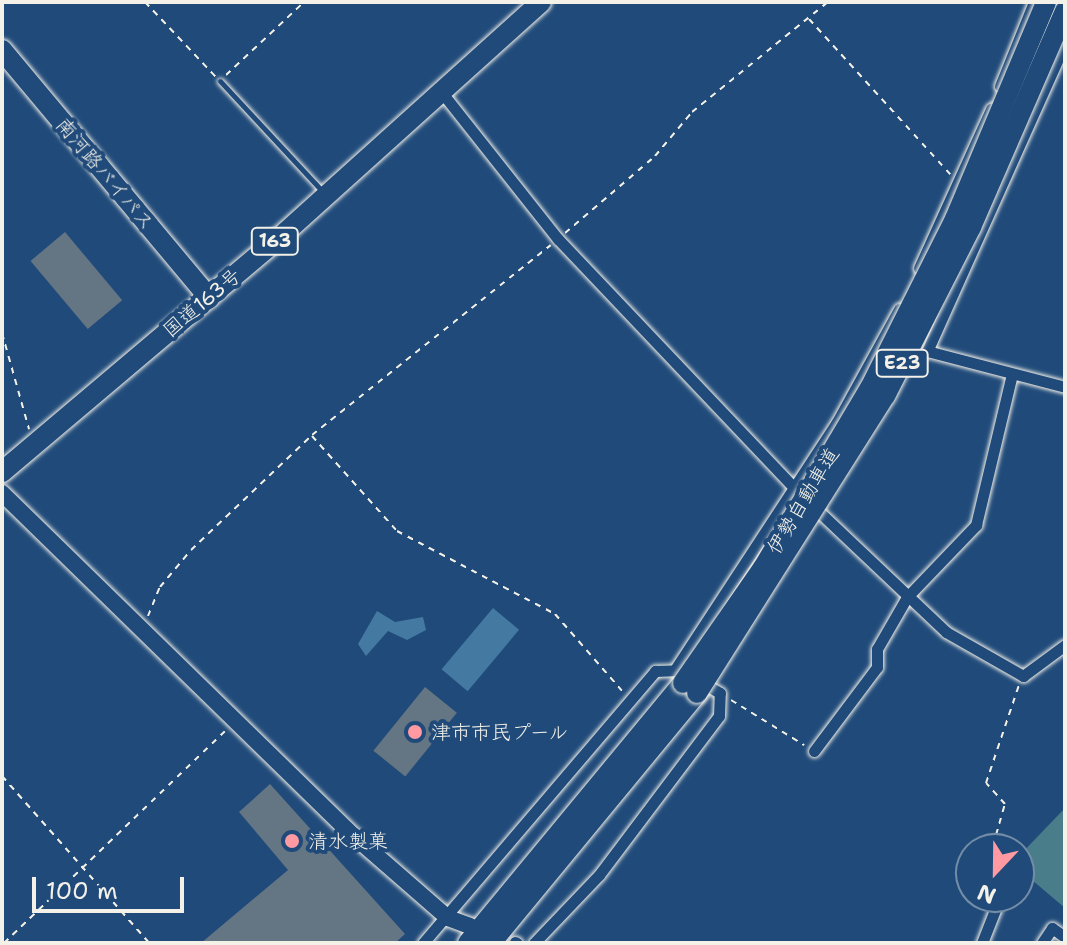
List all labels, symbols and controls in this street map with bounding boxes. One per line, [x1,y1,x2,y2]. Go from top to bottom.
street label: 南河路バイパス [51,113,159,235]
road number: 163 [249,227,301,255]
street label: 国道163号 [158,263,246,343]
road number: E23 [874,349,930,377]
street label: 伊勢自動車道 [762,443,844,559]
place label: 津市市民プール [431,720,570,744]
marker: 津市市民プール [406,723,424,741]
place label: 清水製菓 [308,829,388,853]
marker: 清水製菓 [283,832,301,850]
north arrow [955,833,1035,913]
scale bar [36,861,188,911]
text: 100 m [46,875,118,907]
text: N [973,877,1000,911]

